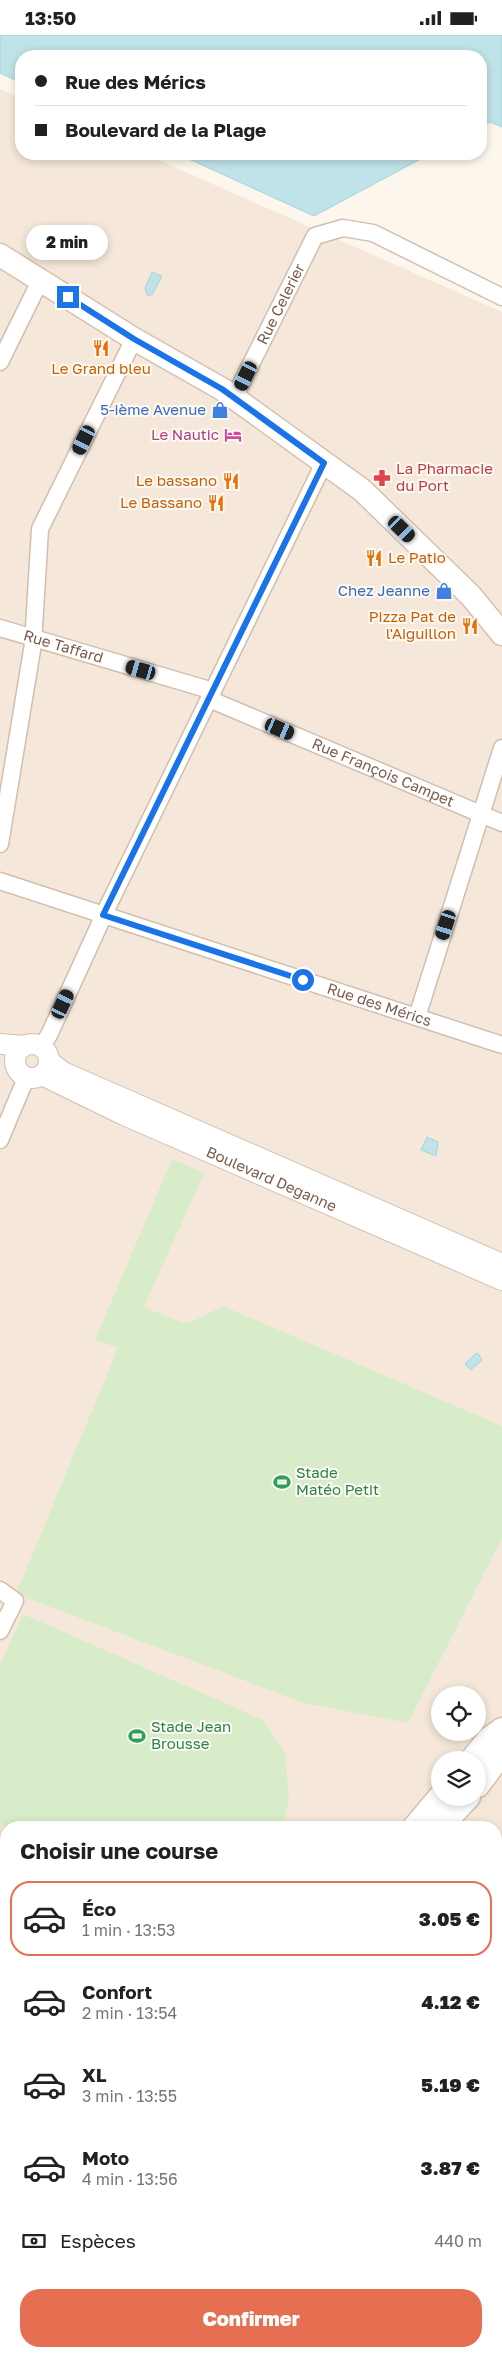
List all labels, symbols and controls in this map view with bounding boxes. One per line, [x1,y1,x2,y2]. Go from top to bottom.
text: 13:50 [25,6,76,29]
text: Rue des Mérics [65,70,206,93]
text: Boulevard de la Plage [65,118,266,141]
callout: 2 min [27,225,109,259]
text: 2 min [46,232,88,252]
street label: Rue Celerier [252,260,308,347]
route end [57,286,79,308]
restaurant icon: Le Grand bleu [91,338,111,358]
place label: Le Grand bleu [51,359,151,377]
car [232,359,259,393]
place label: 5-ième Avenue [100,400,206,418]
shop icon: 5-ième Avenue [210,400,230,420]
car [70,423,97,457]
place label: Le Nautic [151,425,219,443]
hotel icon: Le Nautic [223,425,243,445]
place label: La Pharmacie du Port [396,459,493,494]
pharmacy icon: La Pharmacie du Port [372,468,392,488]
place label: Le bassano [136,471,217,489]
restaurant icon: Le bassano [221,471,241,491]
place label: Le Bassano [120,493,202,511]
restaurant icon: Le Bassano [206,493,226,513]
car [385,513,418,545]
restaurant icon: Le Patio [364,548,384,568]
place label: Le Patio [388,548,446,566]
place label: Chez Jeanne [338,581,430,599]
shop icon: Chez Jeanne [434,581,454,601]
place label: Pizza Pat de l'Aiguillon [369,607,456,642]
restaurant icon: Pizza Pat de l'Aiguillon [460,616,480,636]
street label: Rue Taffard [22,625,106,666]
car [124,659,157,681]
car [263,716,296,742]
street label: Rue François Campet [310,734,457,810]
car [434,908,457,942]
route start [292,969,314,991]
street label: Rue des Mérics [325,979,434,1029]
car [49,987,76,1021]
street label: Boulevard Deganne [204,1142,340,1215]
place label: Stade Matéo Petit [296,1463,379,1498]
sports icon: Stade Matéo Petit [272,1472,292,1492]
map controls [431,1686,486,1806]
button: locate [431,1686,486,1741]
place label: Stade Jean Brousse [151,1717,231,1752]
sports icon: Stade Jean Brousse [127,1726,147,1746]
button: layers [431,1751,486,1806]
text: Choisir une course [20,1837,218,1864]
icon: car [22,1896,67,1941]
text: Éco [82,1897,116,1920]
text: 3.05 € [419,1907,480,1930]
text: 1 min · 13:53 [82,1920,175,1940]
icon: car [22,1979,67,2024]
text: Confort [82,1980,152,2003]
text: 4.12 € [421,1990,480,2013]
text: 2 min · 13:54 [82,2003,177,2023]
icon: car [22,2062,67,2107]
text: XL [82,2063,107,2086]
text: 5.19 € [421,2073,480,2096]
text: 3 min · 13:55 [82,2086,177,2106]
icon: car [22,2145,67,2190]
text: Moto [82,2146,129,2169]
text: 3.87 € [420,2156,480,2179]
text: 4 min · 13:56 [82,2169,178,2189]
icon: cash [20,2227,48,2255]
text: Espèces [60,2229,136,2252]
text: 440 m [434,2231,482,2251]
button: Confirmer [20,2289,482,2347]

